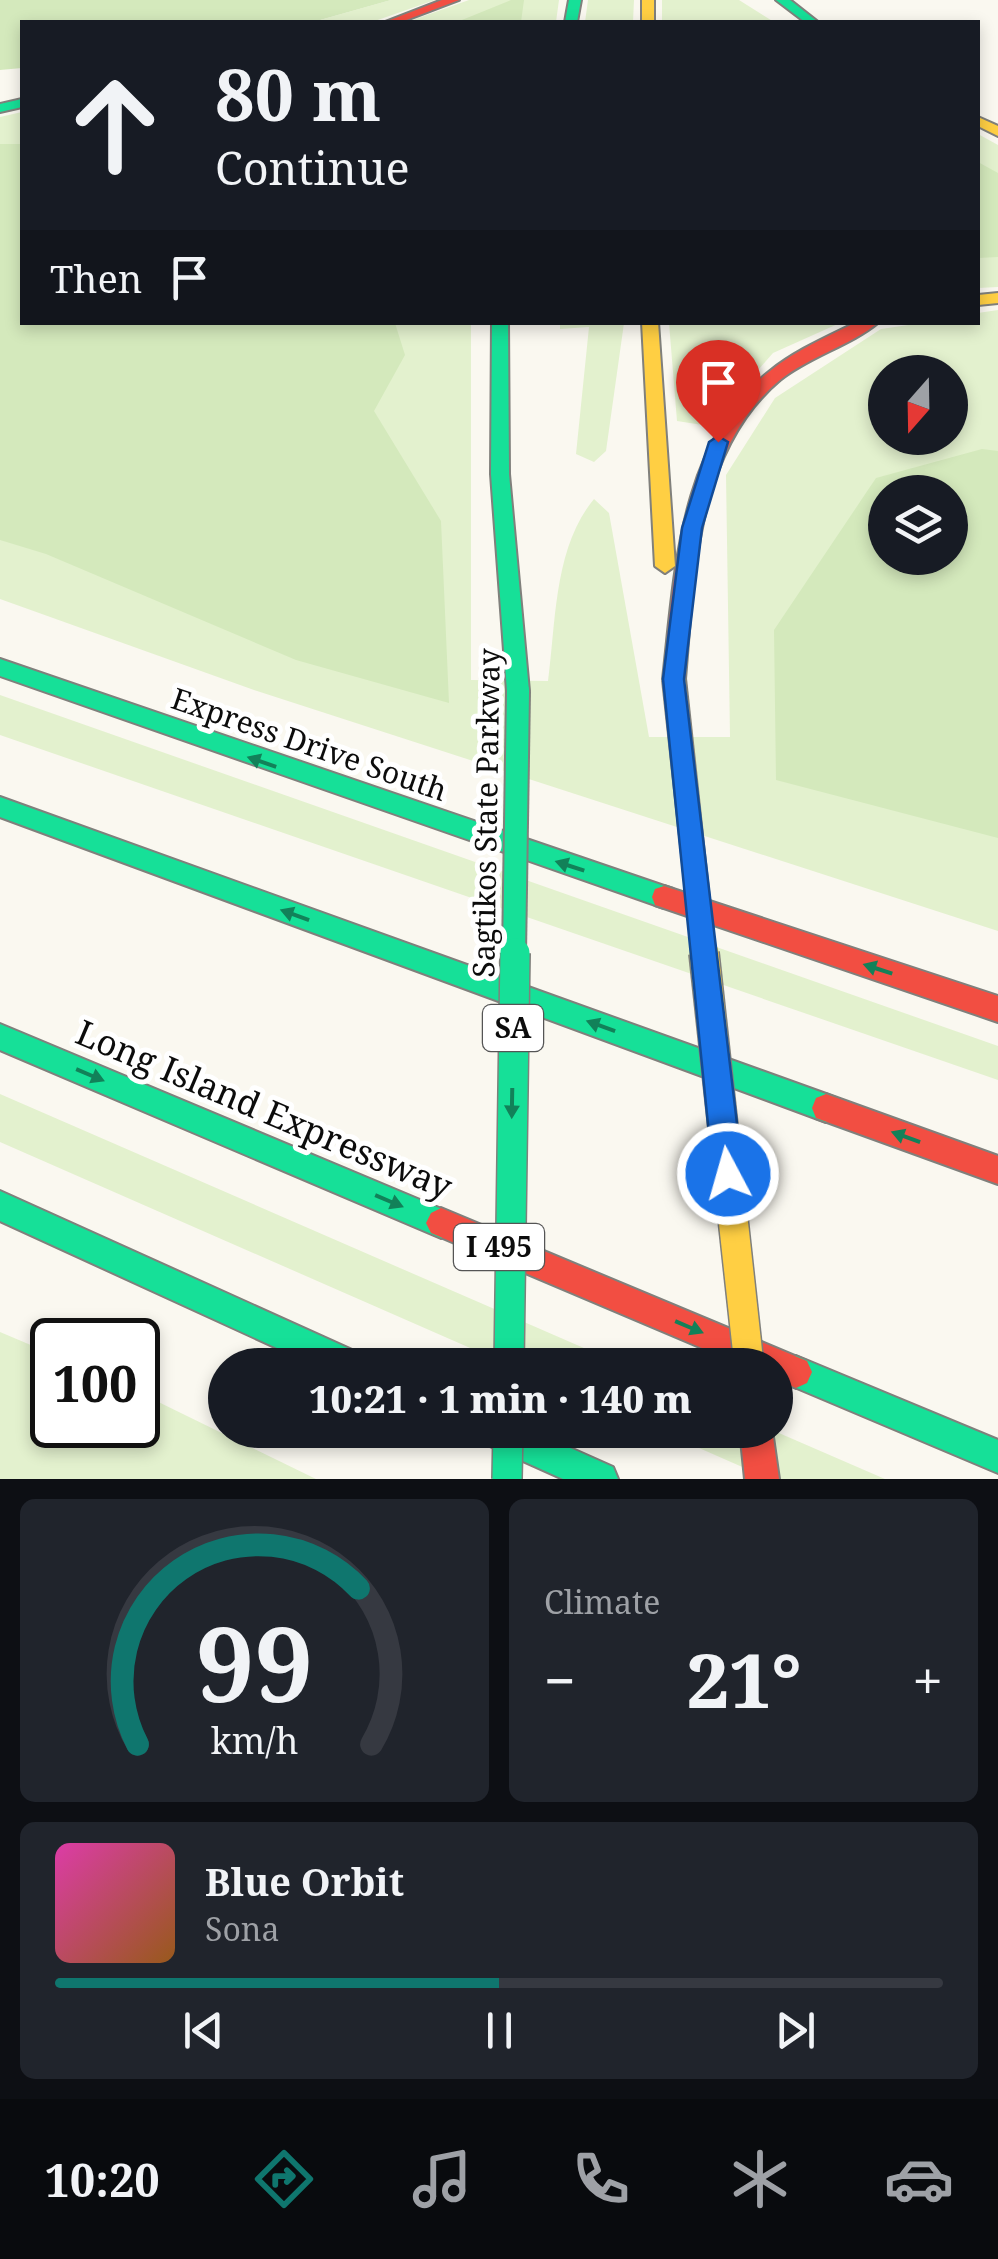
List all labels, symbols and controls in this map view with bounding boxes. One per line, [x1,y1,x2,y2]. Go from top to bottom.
text: 80 m [215,46,381,142]
icon: ahead [50,60,180,190]
text: Continue [215,137,410,198]
icon: arrive [162,250,217,305]
text: Then [50,252,142,304]
pin [676,340,761,443]
icon: arrive [691,355,746,410]
north arrow [868,355,968,455]
map controls [868,355,968,575]
button: layers [868,475,968,575]
street label: Sagtikos State Parkway [462,648,509,978]
street label: Express Drive South [166,677,453,810]
one-way arrow [247,754,277,769]
one-way arrow [555,858,585,873]
one-way arrow [280,907,310,922]
one-way arrow [863,960,893,975]
road number: SA [483,1005,543,1051]
street label: Long Island Expressway [69,1008,460,1209]
one-way arrow [585,1018,615,1033]
one-way arrow [75,1067,105,1083]
one-way arrow [504,1088,520,1120]
position arrow [676,1122,780,1226]
one-way arrow [891,1129,921,1144]
one-way arrow [375,1193,404,1209]
road number: I 495 [454,1224,544,1270]
speed limit sign: 100 [30,1318,160,1448]
one-way arrow [674,1319,704,1335]
text: 10:21 · 1 min · 140 m [309,1372,692,1424]
text: Climate [544,1580,660,1623]
text: 99 [196,1591,313,1732]
text: 21° [687,1628,802,1730]
text: − [544,1642,576,1717]
text: + [912,1642,943,1717]
text: km/h [211,1716,298,1764]
text: Blue Orbit [205,1855,404,1907]
text: Sona [205,1907,280,1950]
icon: previous [176,2003,231,2058]
icon: pause [472,2003,527,2058]
icon: next [768,2003,823,2058]
icon: directions [249,2144,319,2214]
icon: music [407,2144,477,2214]
icon: phone [566,2144,636,2214]
icon: climate [725,2144,795,2214]
icon: car [884,2144,954,2214]
text: 10:20 [44,2149,160,2210]

